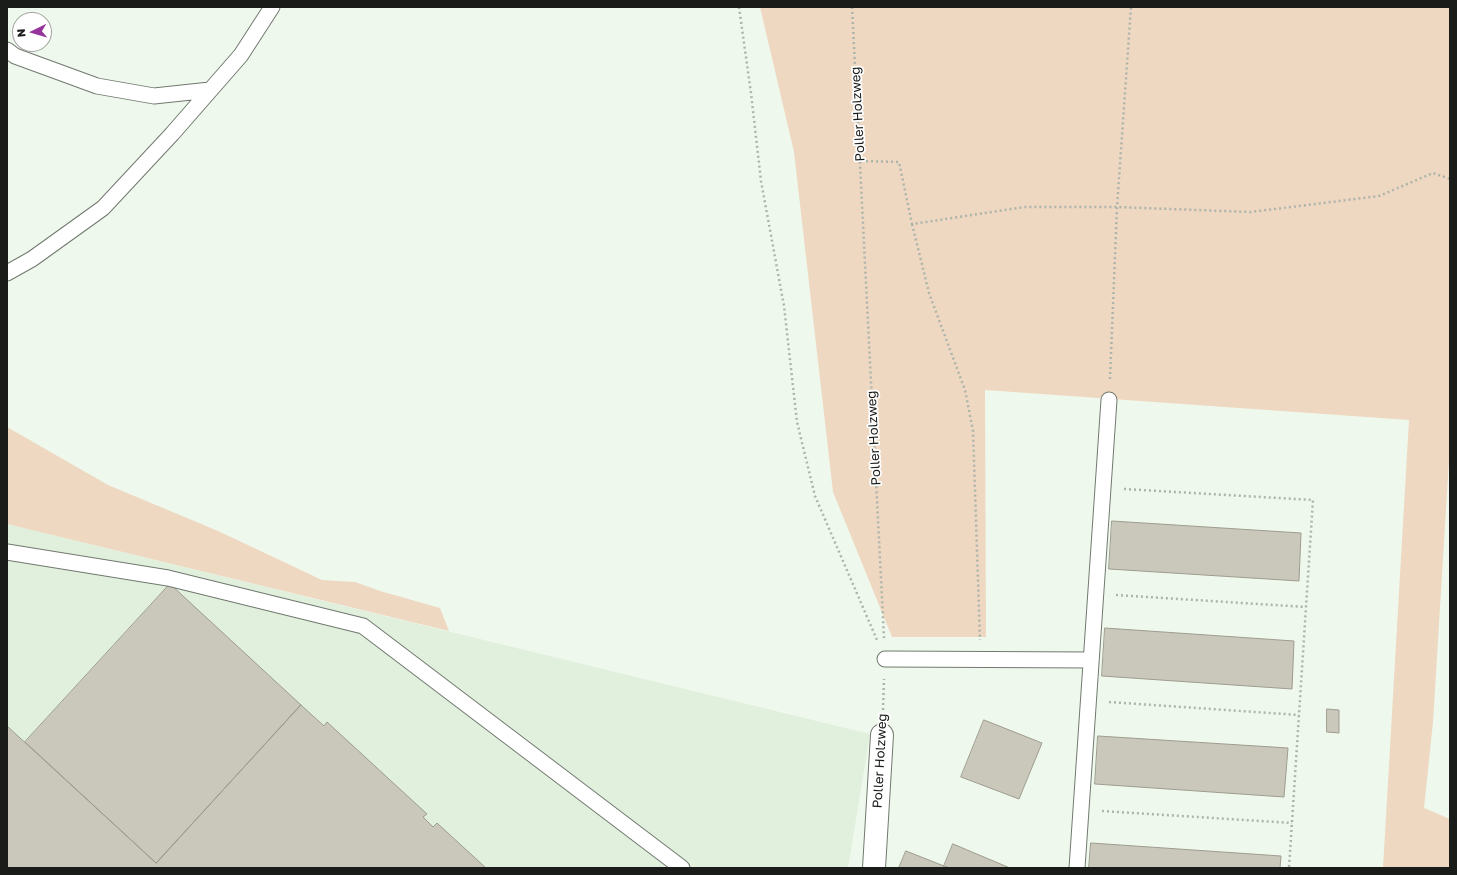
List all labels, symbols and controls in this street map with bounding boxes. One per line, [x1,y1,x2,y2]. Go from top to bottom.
north arrow [12,12,52,52]
text: N [14,28,27,38]
street label: Poller Holzweg [848,66,868,162]
street label: Poller Holzweg [864,390,884,486]
street label: Poller Holzweg [870,713,890,809]

